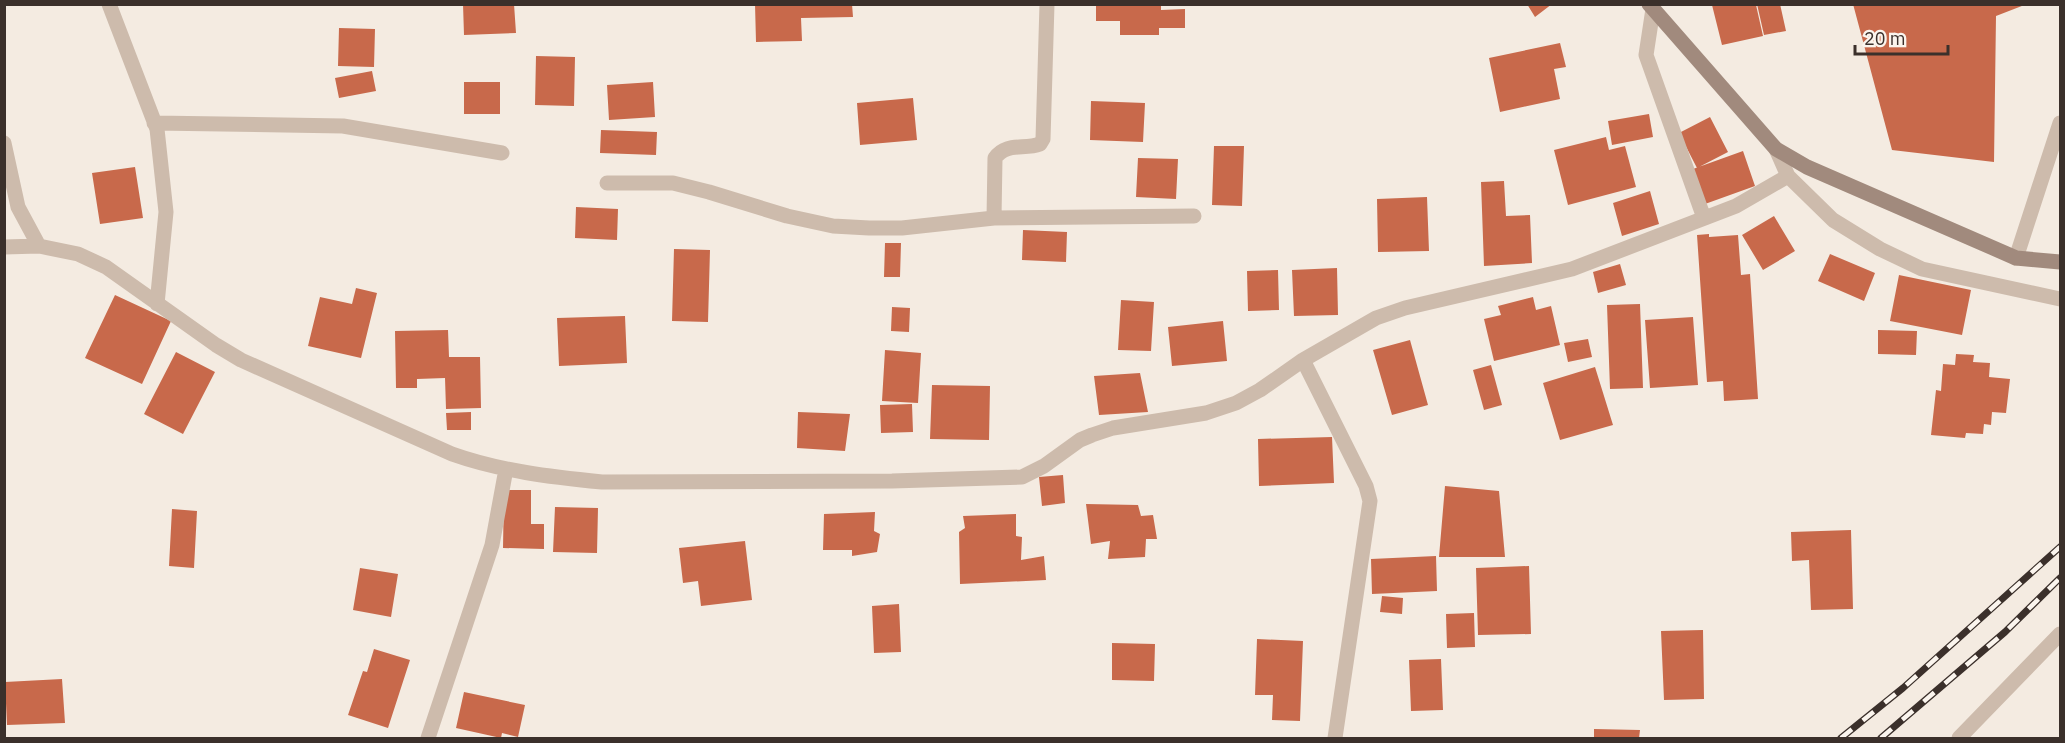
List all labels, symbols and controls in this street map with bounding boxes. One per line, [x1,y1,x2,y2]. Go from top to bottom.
scale bar [1855,18,1948,56]
text: 20 m [1864,27,1906,50]

